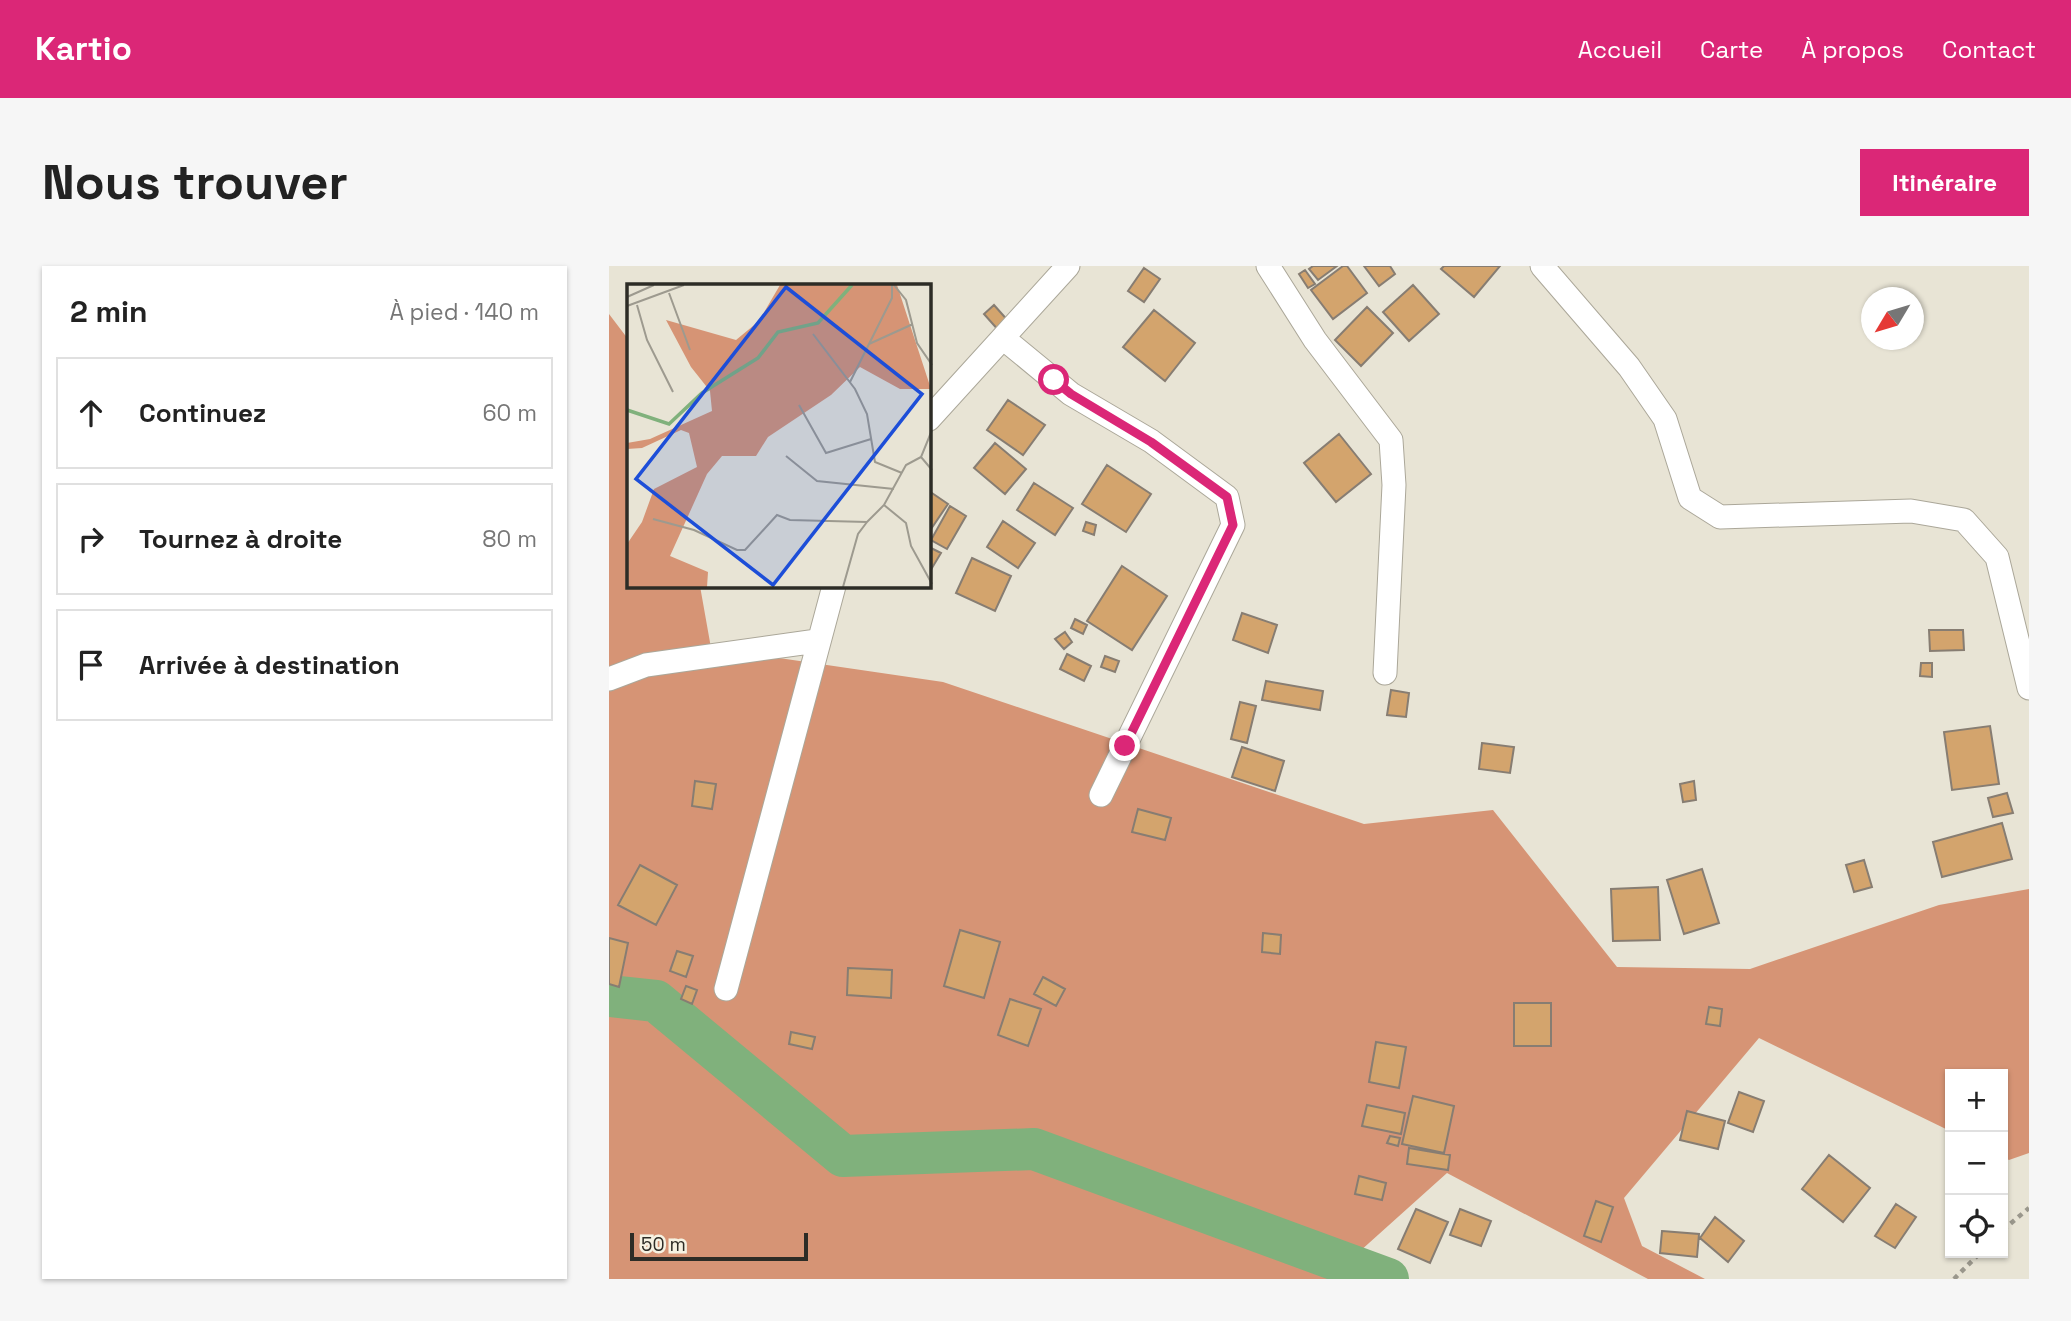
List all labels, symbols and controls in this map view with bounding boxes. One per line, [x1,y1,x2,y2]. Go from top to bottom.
text: Kartio [35,28,132,70]
text: Accueil [1578,34,1662,65]
text: Carte [1700,34,1763,65]
text: À propos [1801,34,1904,65]
text: Contact [1942,34,2036,65]
button: Itinéraire [1860,149,2029,216]
text: Nous trouver [42,151,348,213]
inset map [627,284,931,588]
north arrow [1861,287,1924,350]
text: 2 min [70,292,148,331]
text: À pied · 140 m [389,297,539,327]
route start [1038,364,1069,395]
icon: ahead [72,394,110,432]
text: Continuez [139,396,266,430]
text: 60 m [482,398,537,428]
icon: right [72,520,110,558]
text: Tournez à droite [139,522,342,556]
text: 80 m [482,524,537,554]
icon: arrive [72,646,110,684]
text: Arrivée à destination [139,648,400,682]
route end [1109,730,1140,761]
map controls [1945,1069,2008,1258]
button: + [1945,1069,2008,1132]
button: − [1945,1132,2008,1195]
button: locate [1945,1195,2008,1258]
scale bar [630,1230,809,1262]
text: 50 m [641,1232,686,1257]

